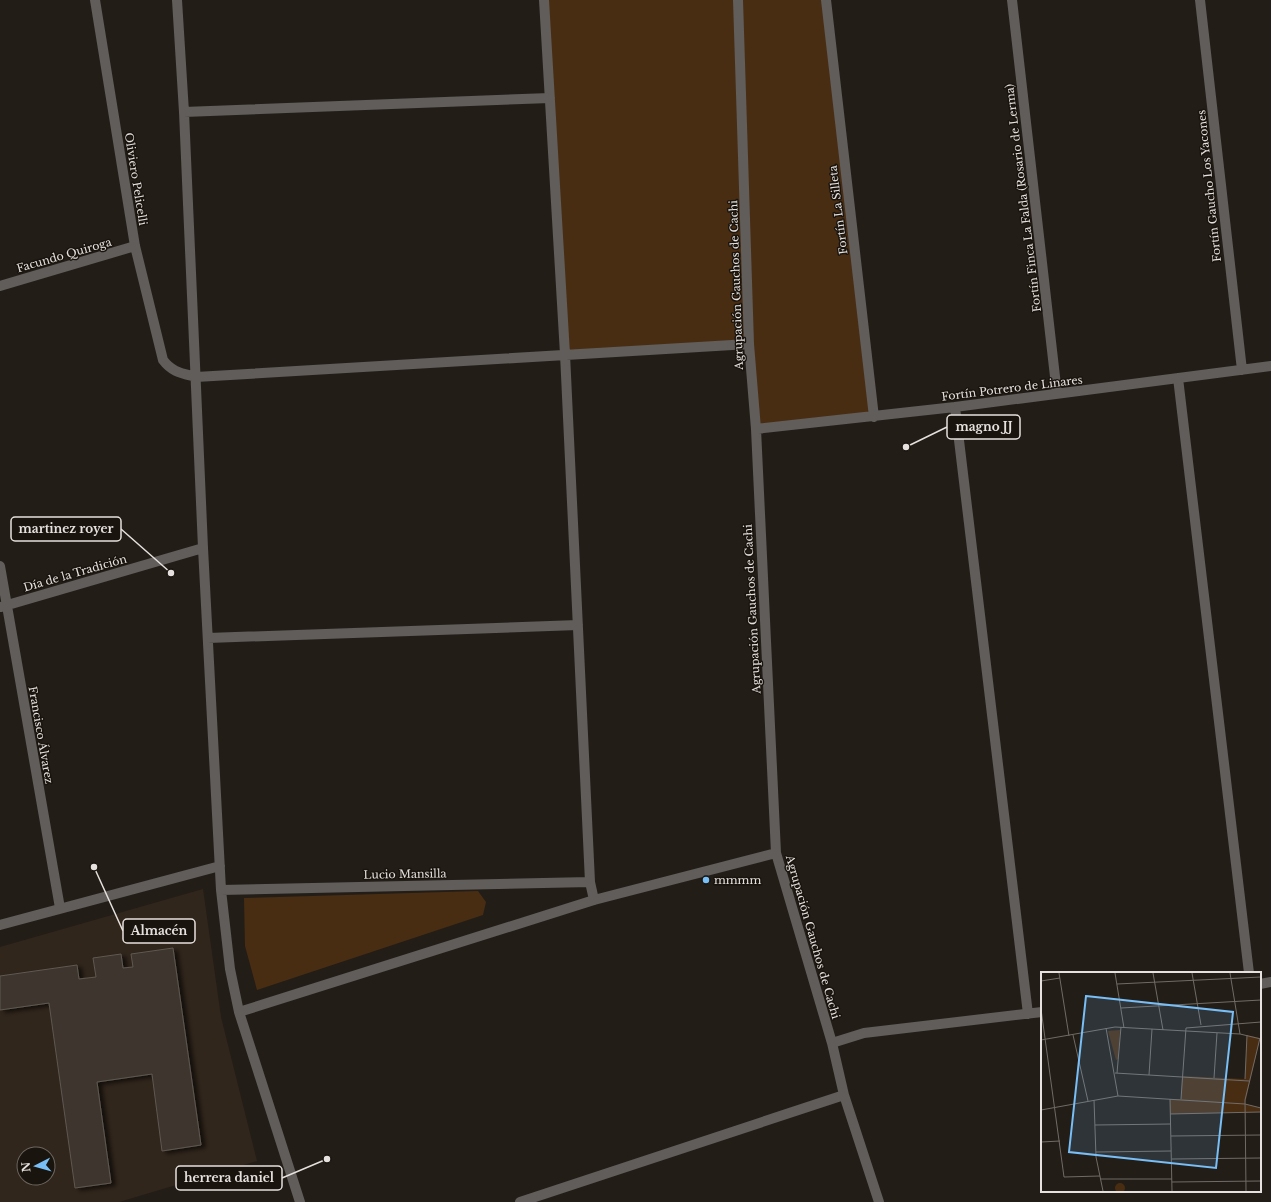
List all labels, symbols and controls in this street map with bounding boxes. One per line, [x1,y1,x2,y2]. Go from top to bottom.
street label: Fortín Finca La Falda (Rosario de Lerma) [1002,83,1044,313]
street label: Fortín Gaucho Los Yacones [1194,109,1224,263]
street label: Oliviero Pelicelli [122,132,150,227]
street label: Fortín La Silleta [825,164,850,255]
street label: Agrupación Gauchos de Cachi [726,200,746,371]
street label: Facundo Quiroga [15,234,114,275]
street label: Fortín Potrero de Linares [941,372,1083,404]
callout: magno JJ [947,415,1020,439]
text: magno JJ [955,419,1013,434]
callout: martinez royer [11,517,121,541]
text: martinez royer [19,521,113,536]
street label: Agrupación Gauchos de Cachi [741,524,763,695]
street label: Día de la Tradición [22,551,129,594]
street label: Francisco Álvarez [26,685,56,785]
street label: Agrupación Gauchos de Cachi [783,853,843,1021]
street label: Lucio Mansilla [363,866,448,882]
place label: mmmm [714,873,761,887]
marker: mmmm [701,875,711,885]
callout: Almacén [123,919,195,943]
text: Almacén [130,923,188,938]
inset map [1041,972,1261,1192]
north arrow [16,1146,56,1186]
text: N [18,1161,34,1173]
callout: herrera daniel [176,1166,282,1190]
text: herrera daniel [184,1170,275,1185]

